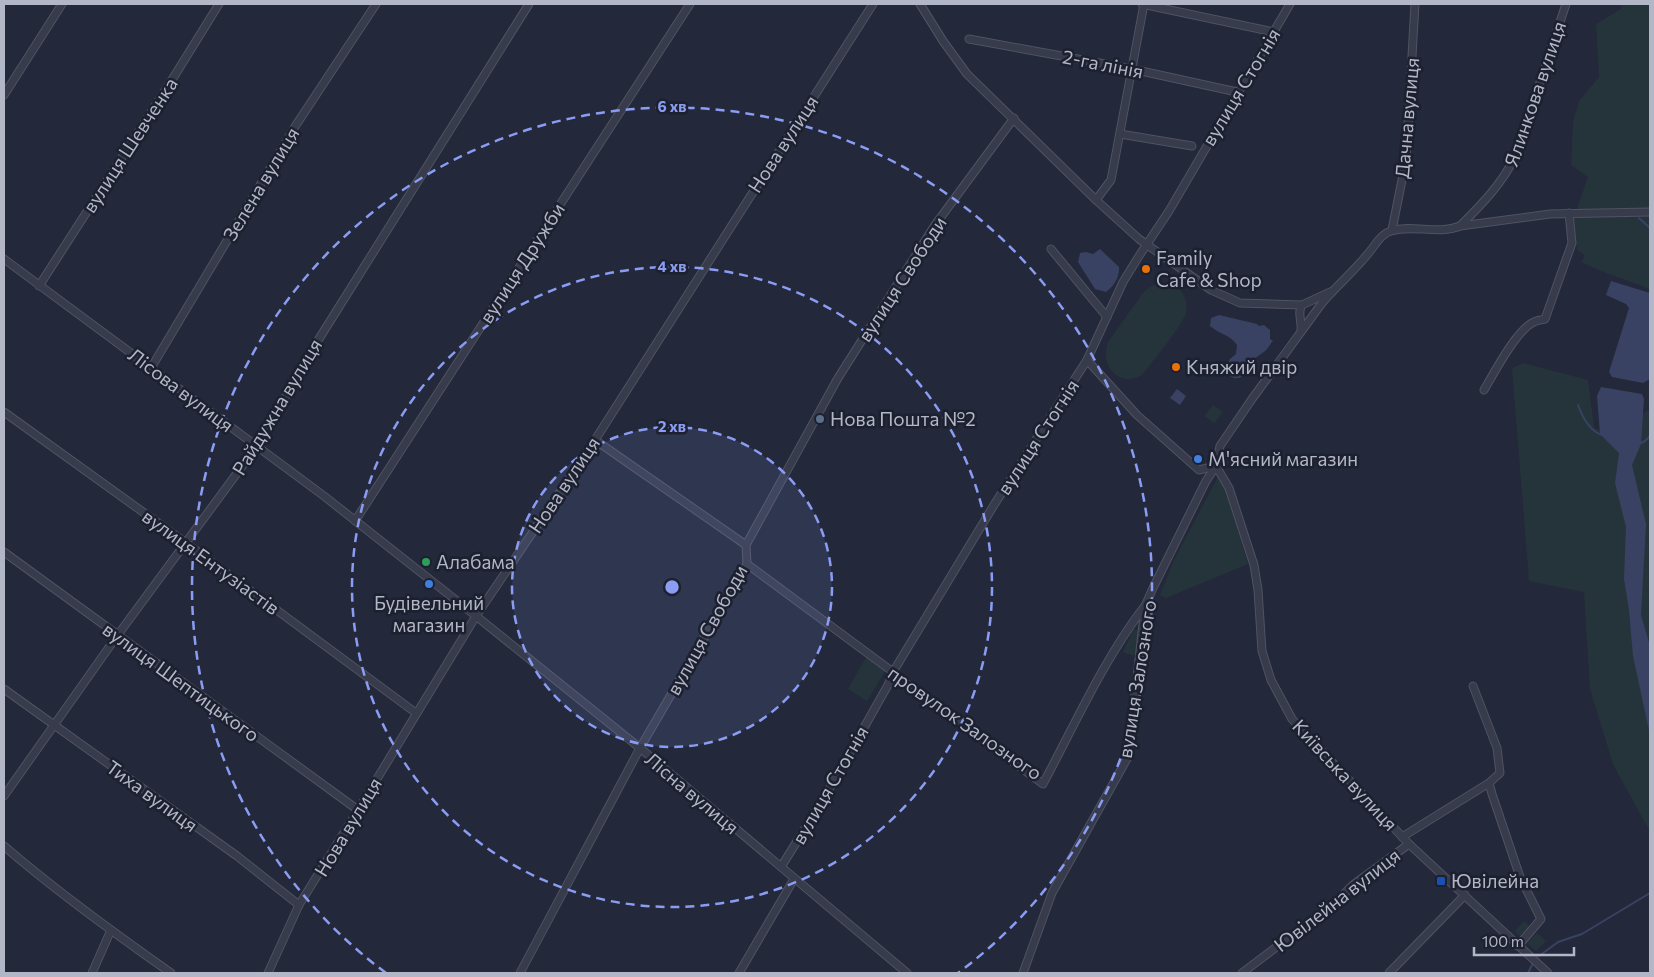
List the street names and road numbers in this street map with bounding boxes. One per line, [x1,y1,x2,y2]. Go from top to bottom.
street label: Ялинкова вулиця [1499,18,1570,170]
street label: вулиця Стогнія [1197,24,1285,150]
street label: 2-га лінія [1061,44,1146,83]
street label: Дачна вулиця [1390,57,1423,179]
street label: вулиця Шевченка [77,73,182,217]
street label: Нова вулиця [743,91,823,197]
street label: Зелена вулиця [218,123,303,245]
street label: вулиця Дружби [474,198,569,327]
street label: вулиця Свободи [852,212,951,346]
street label: Райдужна вулиця [227,334,326,479]
street label: Лісова вулиця [124,343,238,437]
street label: вулиця Стогнія [992,375,1083,499]
street label: Нова вулиця [523,432,604,537]
street label: вулиця Ентузіастів [138,504,284,619]
street label: вулиця Свободи [661,561,752,699]
street label: вулиця Залозного [1113,598,1160,760]
street label: вулиця Шептицького [99,617,264,746]
street label: провулок Залозного [884,661,1047,784]
street label: Київська вулиця [1288,714,1403,835]
street label: вулиця Стогнія [786,722,873,848]
street label: Лісна вулиця [641,747,744,838]
street label: Тиха вулиця [102,755,202,836]
street label: Нова вулиця [309,773,386,880]
street label: Ювілейна вулиця [1269,843,1404,956]

